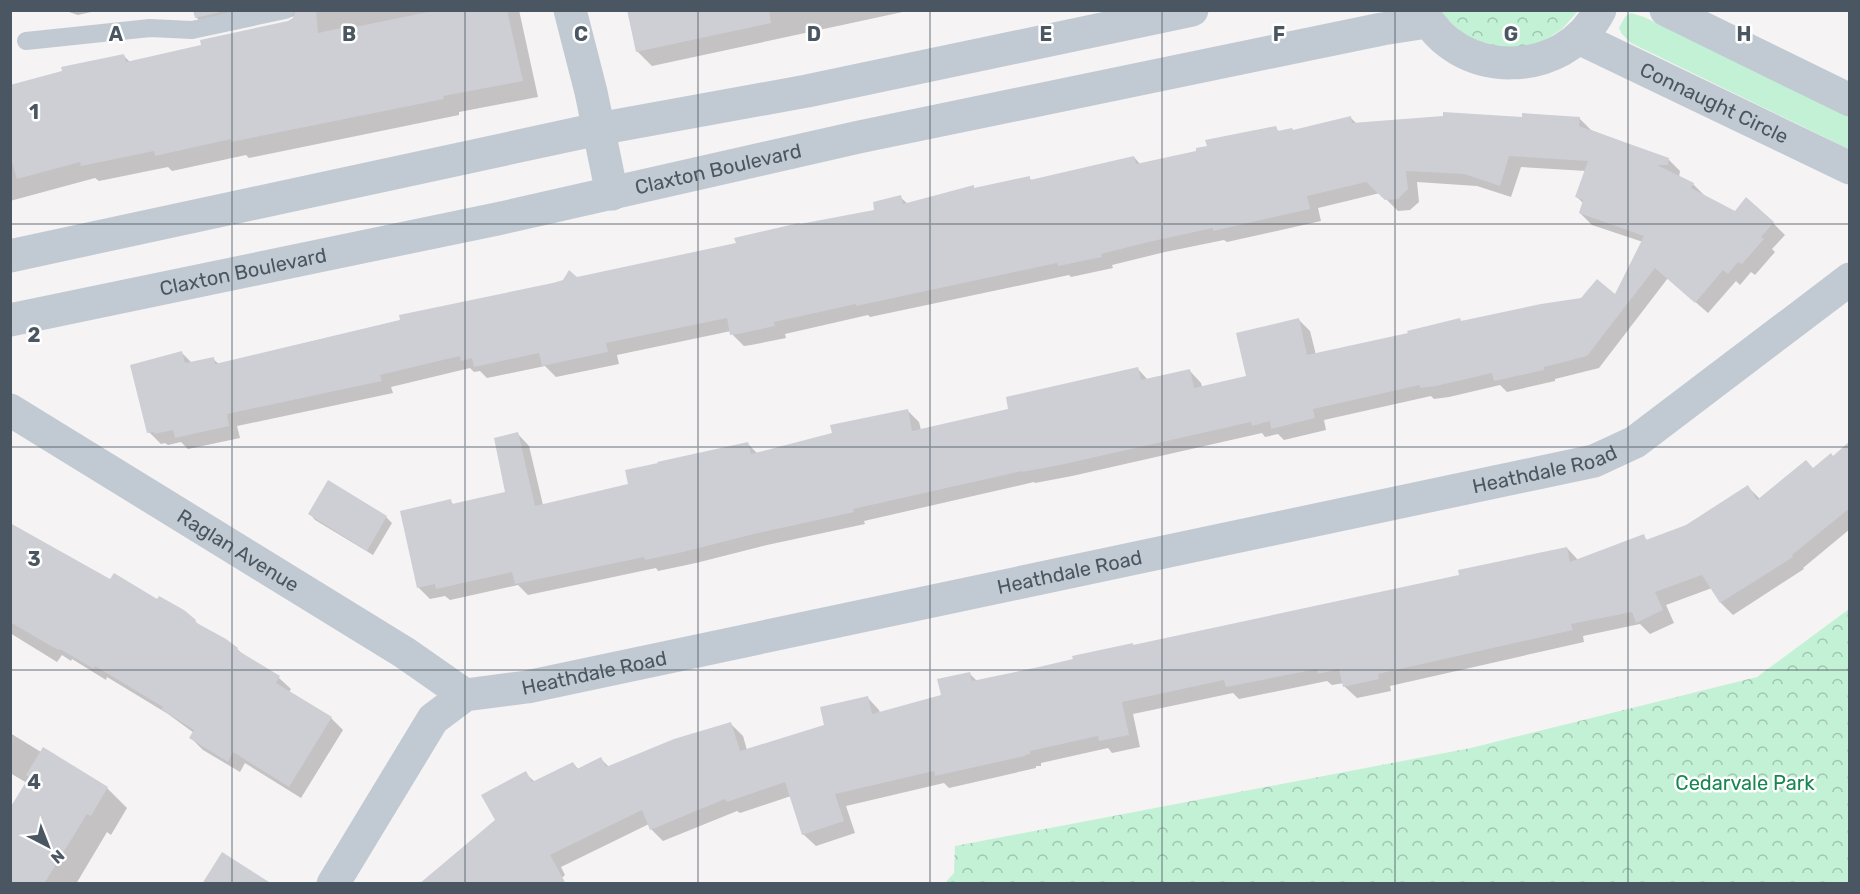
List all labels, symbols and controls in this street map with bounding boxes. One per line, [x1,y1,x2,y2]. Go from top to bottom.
text: A [109,22,124,46]
text: B [342,22,356,46]
text: C [574,22,588,46]
text: D [807,22,821,46]
text: E [1040,22,1052,46]
text: F [1273,22,1285,46]
text: G [1504,22,1518,46]
text: H [1737,22,1751,46]
street label: Connaught Circle [1636,57,1792,149]
text: 1 [29,100,39,124]
street label: Claxton Boulevard [632,138,804,199]
street label: Claxton Boulevard [157,243,329,301]
text: 2 [28,323,41,347]
street label: Heathdale Road [1470,440,1621,498]
street label: Raglan Avenue [173,504,304,597]
street label: Heathdale Road [995,545,1144,599]
text: 3 [27,547,41,571]
street label: Heathdale Road [519,646,669,700]
text: 4 [27,770,41,794]
park label: Cedarvale Park [1675,771,1815,795]
north arrow [18,816,78,876]
text: N [47,846,68,868]

